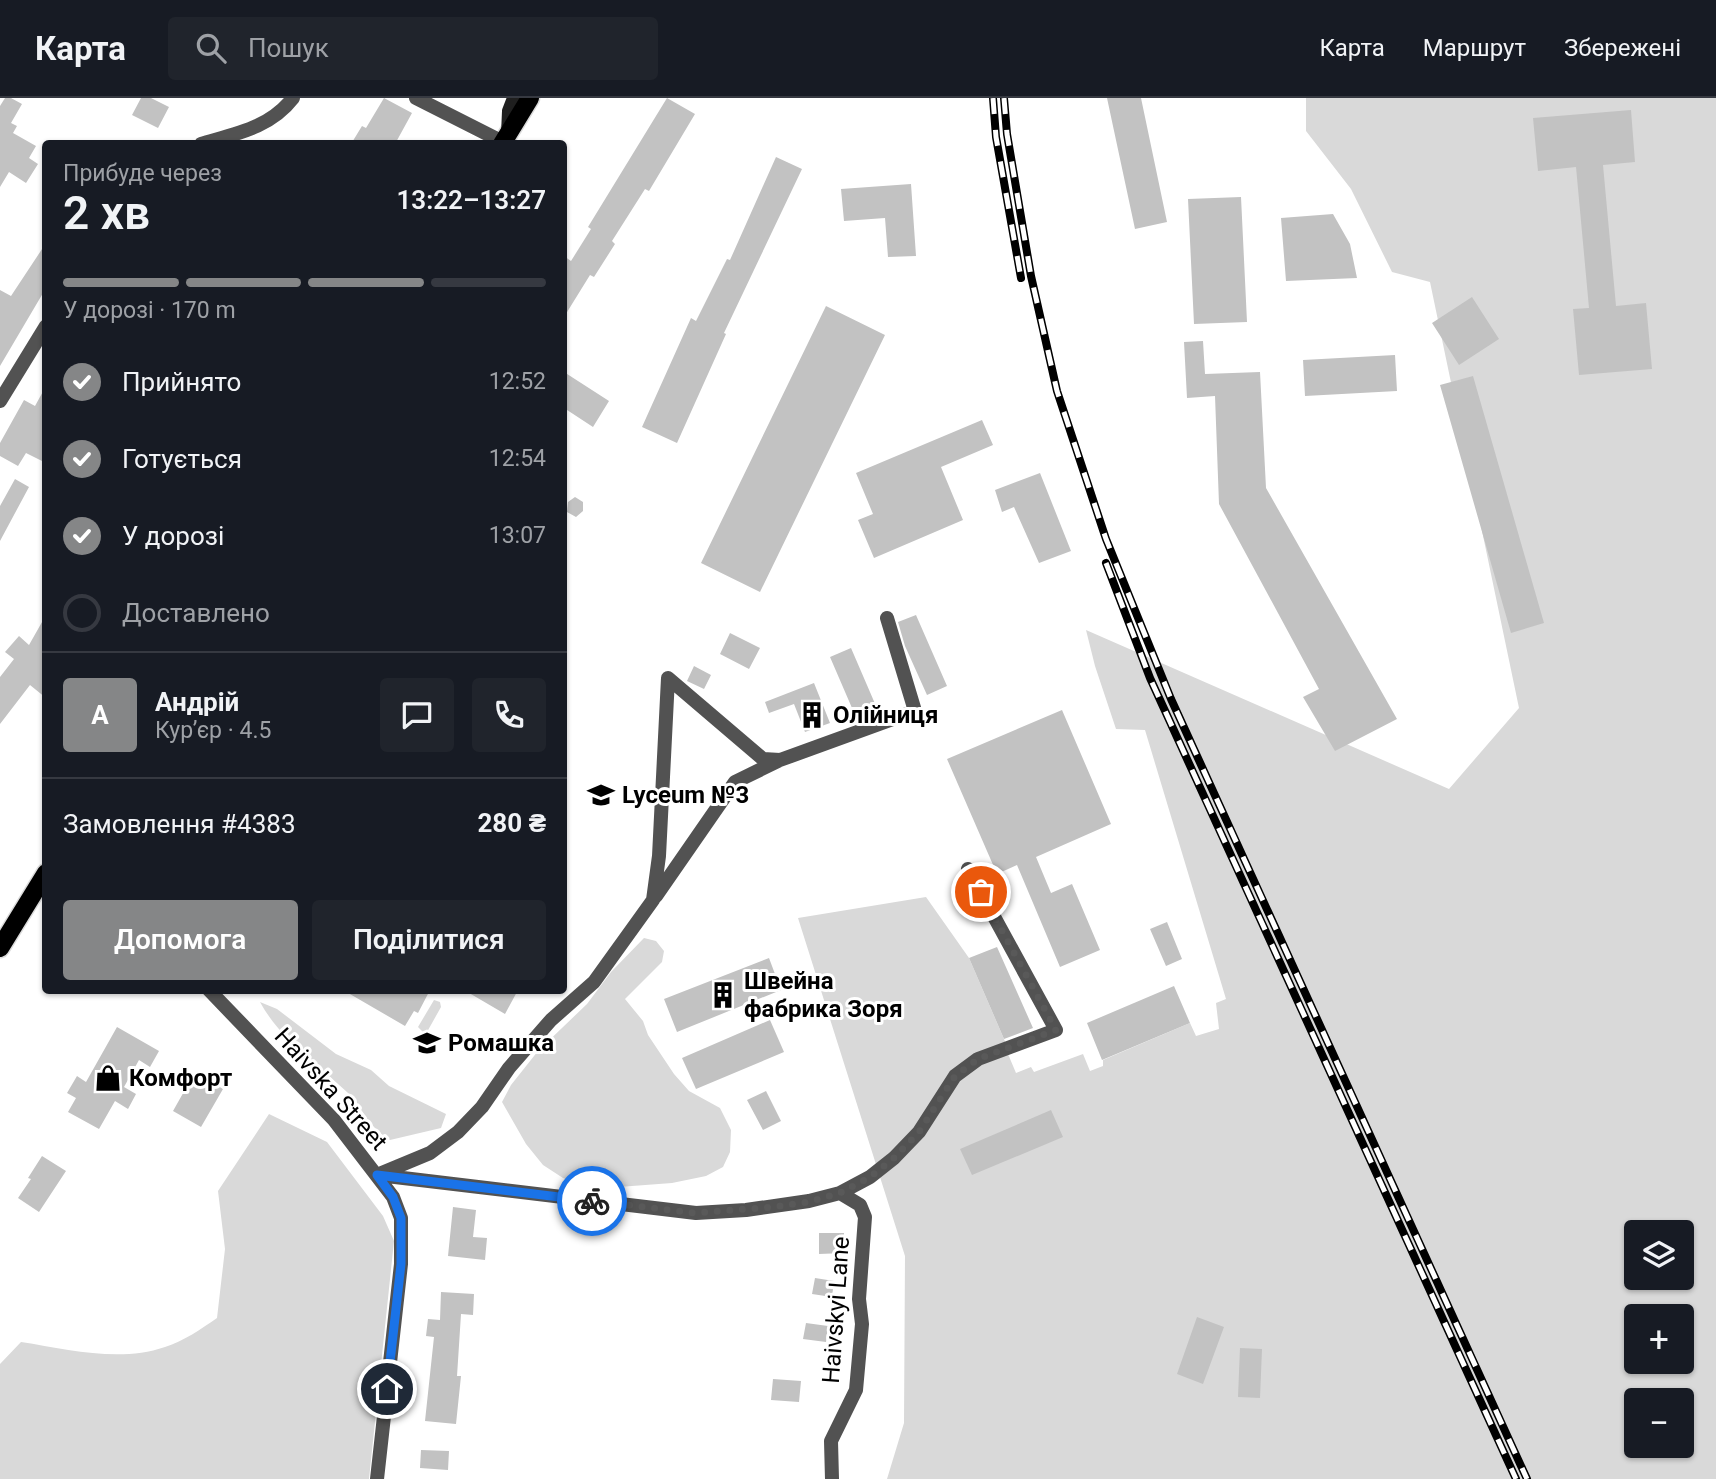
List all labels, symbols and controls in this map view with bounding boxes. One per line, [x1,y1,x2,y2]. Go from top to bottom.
search box [168,17,658,80]
text: Карта [35,29,126,68]
icon: search [192,29,230,67]
text: Пошук [248,33,329,63]
text: Карта [1319,34,1385,62]
text: Маршрут [1423,34,1526,62]
text: Збережені [1564,34,1681,62]
text: Прибуде через [63,160,222,187]
text: 13:22–13:27 [396,185,546,215]
text: 2 хв [63,186,150,240]
text: У дорозі · 170 m [63,297,236,324]
icon: check [63,363,101,401]
text: Прийнято [122,367,241,397]
text: 12:52 [489,368,546,395]
icon: check [63,440,101,478]
text: Готується [122,444,242,474]
text: 12:54 [489,445,546,472]
icon: check [63,517,101,555]
text: У дорозі [122,521,224,551]
text: 13:07 [489,522,546,549]
text: Доставлено [122,598,270,628]
button: chat [380,678,454,752]
button: phone [472,678,546,752]
text: Андрій [155,687,239,717]
text: А [91,700,109,730]
building icon: Олійниця [797,700,827,730]
place label: Олійниця [833,701,939,729]
text: Кур’єр · 4.5 [155,717,271,744]
school or university icon: Lyceum №3 [586,780,616,810]
place label: Lyceum №3 [622,781,749,809]
text: 280 ₴ [477,808,546,838]
text: Замовлення #4383 [63,809,296,839]
pin [951,862,1011,922]
icon: bag [962,873,1000,911]
button: Допомога [63,900,298,980]
button: Поділитися [312,900,546,980]
place label: Швейна фабрика Зоря [744,967,903,1023]
building icon: Швейна фабрика Зоря [708,980,738,1010]
street label: Haivska Street [269,1022,393,1156]
school or university icon: Ромашка [412,1028,442,1058]
place label: Ромашка [448,1029,554,1057]
shop icon: Комфорт [93,1063,123,1093]
place label: Комфорт [129,1064,232,1092]
courier [557,1166,627,1236]
icon: bike [573,1182,611,1220]
map controls [1624,1220,1694,1458]
button: layers [1624,1220,1694,1290]
street label: Haivskyi Lane [817,1236,855,1384]
button: + [1624,1304,1694,1374]
pin [357,1359,417,1419]
icon: home [368,1370,406,1408]
button: − [1624,1388,1694,1458]

